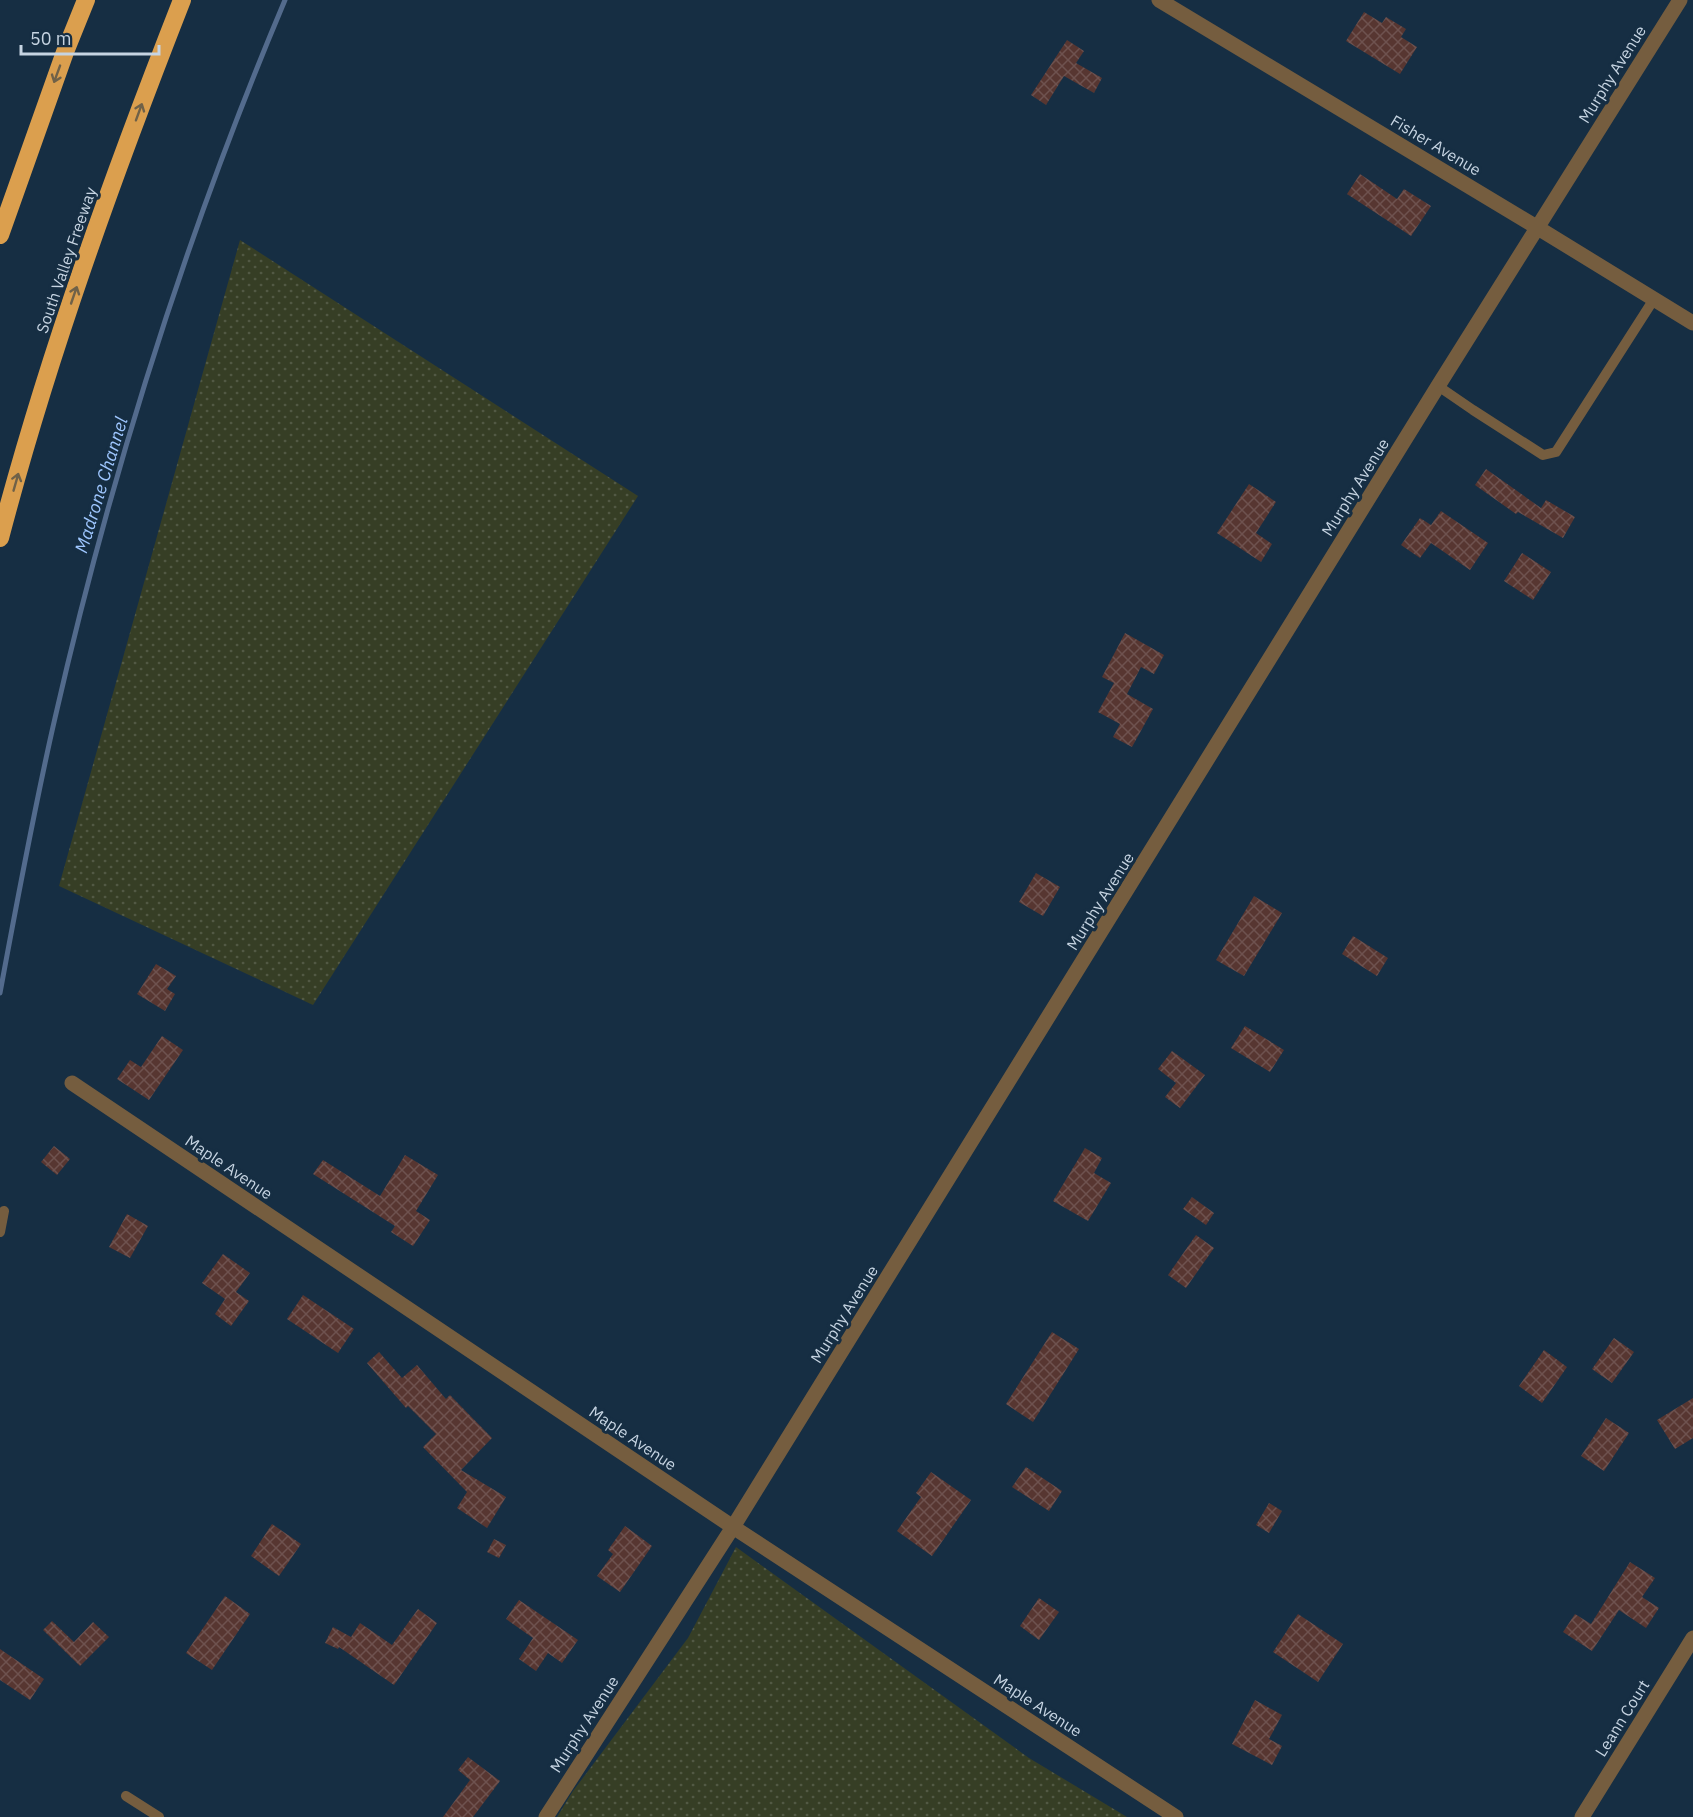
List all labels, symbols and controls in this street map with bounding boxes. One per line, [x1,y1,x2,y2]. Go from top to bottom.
scale bar [21,18,159,56]
street label: Murphy Avenue [1574,21,1650,127]
text: 50 m [30,27,72,50]
one-way arrow [51,64,62,83]
one-way arrow [134,103,145,122]
street label: Fisher Avenue [1387,110,1485,180]
street label: South Valley Freeway [32,184,100,336]
one-way arrow [69,286,80,305]
water label: Madrone Channel [69,414,133,556]
street label: Murphy Avenue [1317,434,1393,540]
one-way arrow [11,473,22,492]
street label: Murphy Avenue [1062,848,1138,954]
street label: Maple Avenue [181,1130,277,1204]
street label: Murphy Avenue [806,1261,882,1367]
street label: Maple Avenue [585,1401,681,1475]
street label: Maple Avenue [990,1669,1086,1741]
street label: Murphy Avenue [545,1672,623,1776]
street label: Leann Court [1591,1676,1653,1760]

